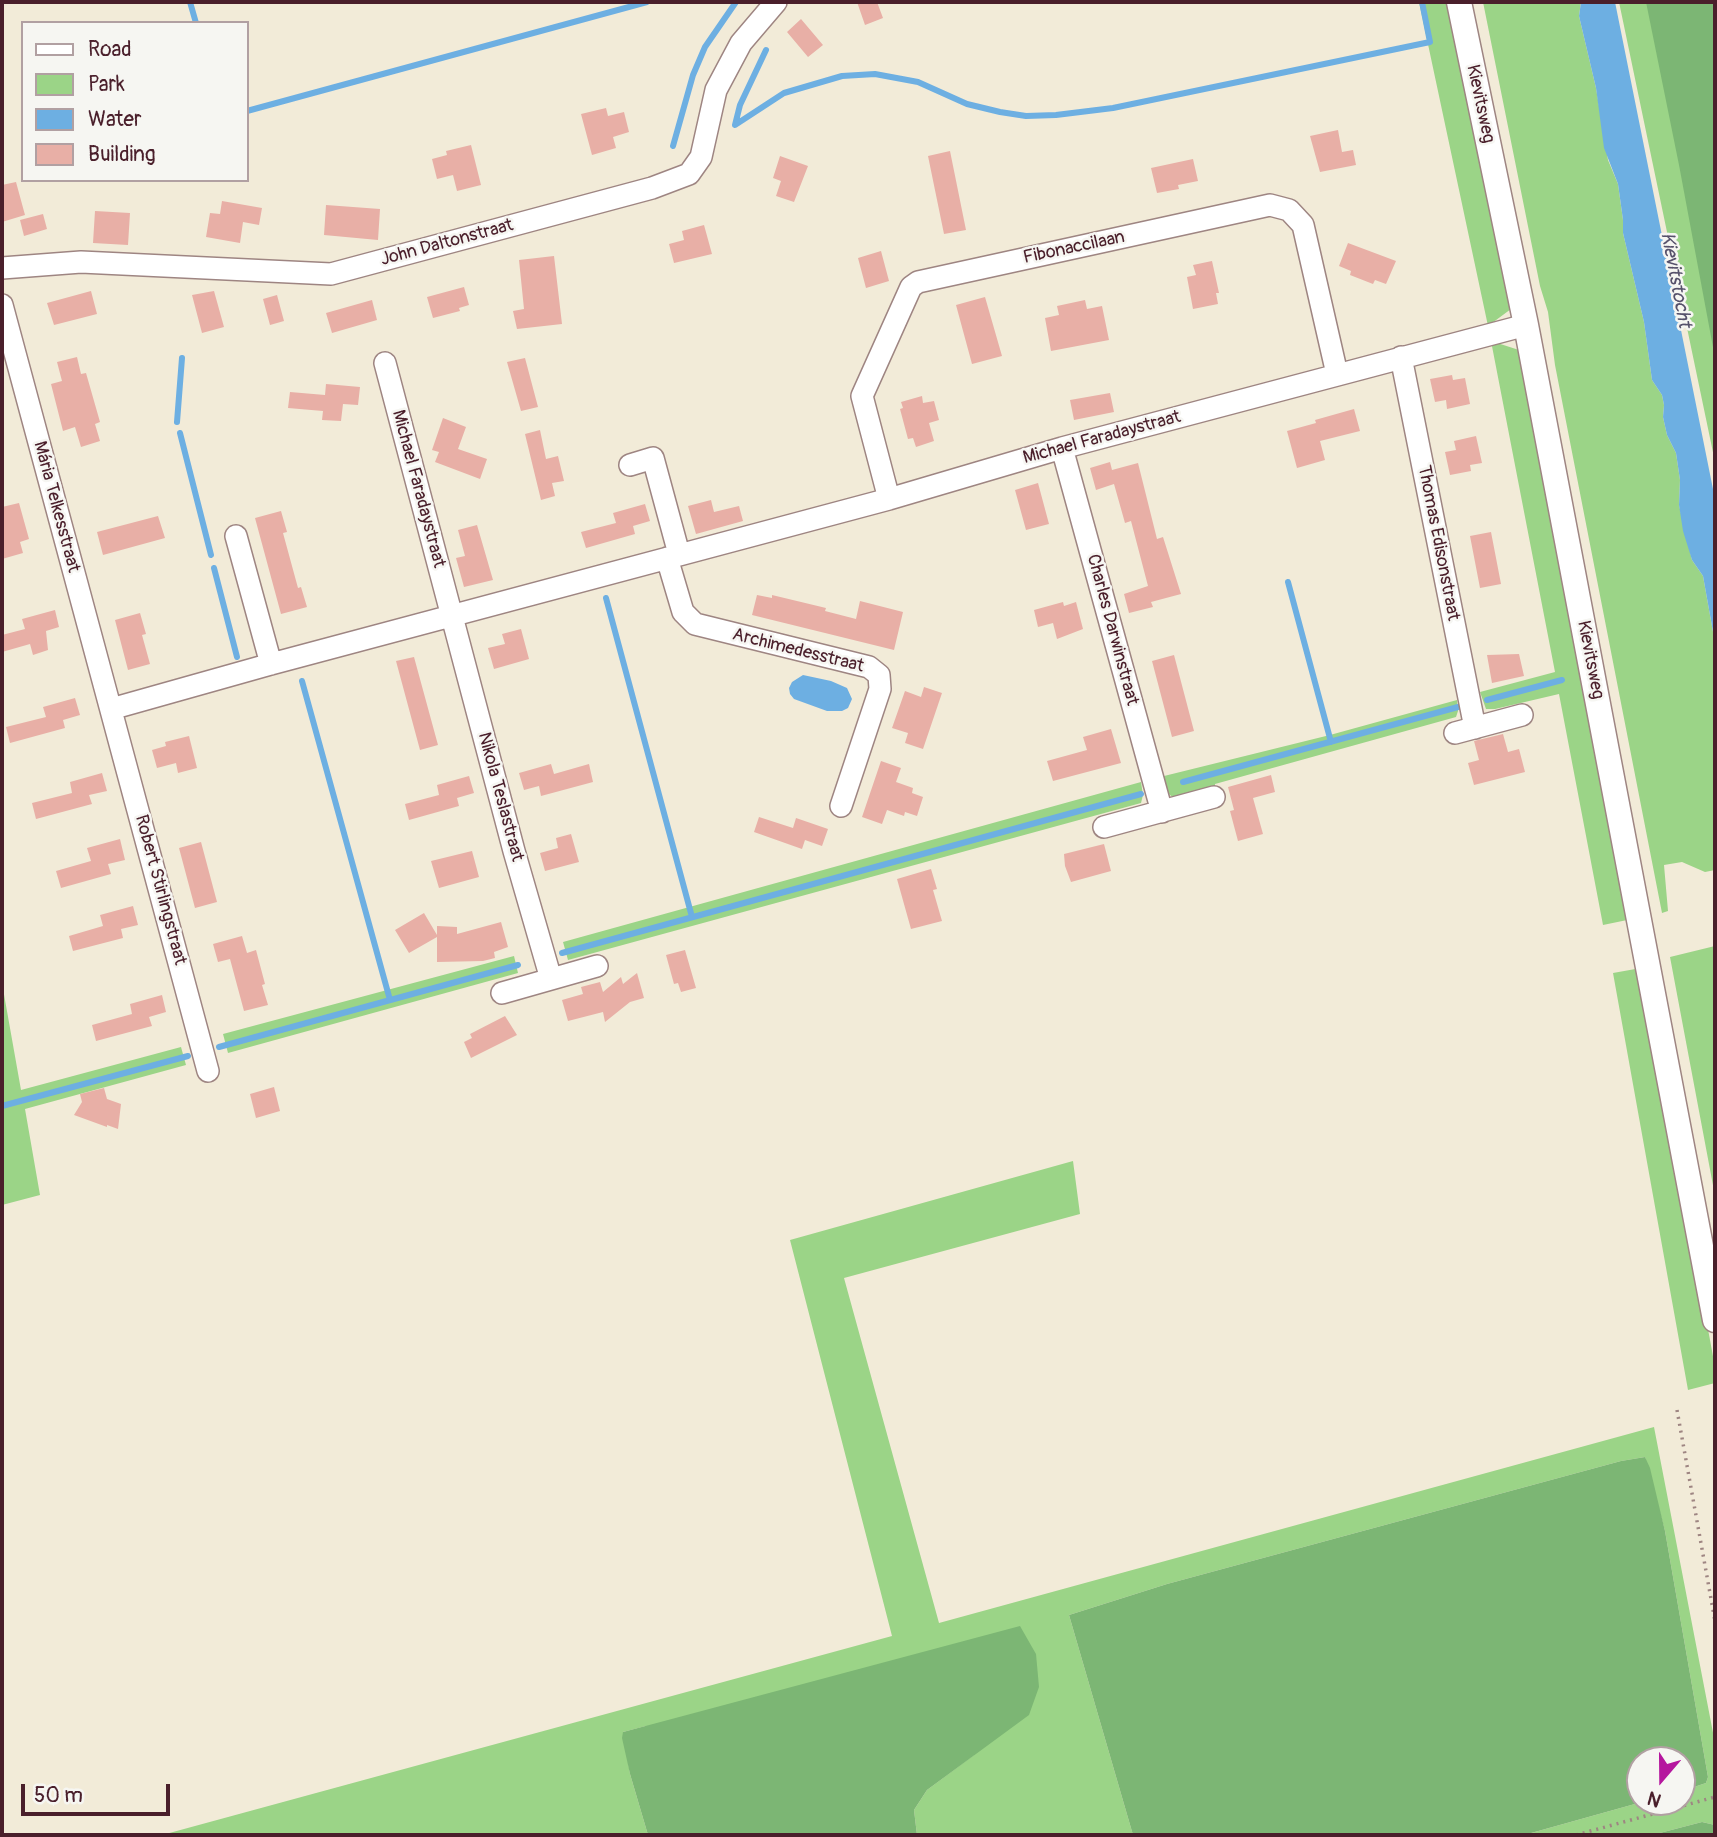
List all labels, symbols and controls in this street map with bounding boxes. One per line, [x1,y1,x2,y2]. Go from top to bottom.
legend [21,21,248,182]
text: Road [88,36,132,63]
street label: Kievitsweg [1461,63,1499,145]
text: Park [88,71,125,98]
text: Water [88,106,141,133]
text: Building [88,141,155,168]
street label: John Daltonstraat [378,215,516,271]
street label: Fibonaccilaan [1021,227,1127,269]
water label: Kievitstocht [1655,231,1695,329]
street label: Michael Faradaystraat [1021,407,1183,469]
street label: Michael Faradaystraat [387,408,449,570]
street label: Mária Telkesstraat [28,439,84,575]
street label: Thomas Edisonstraat [1412,463,1464,623]
street label: Charles Darwinstraat [1081,552,1143,708]
street label: Kievitsweg [1572,619,1608,701]
street label: Archimedesstraat [730,624,866,678]
street label: Nikola Teslastraat [472,730,528,864]
street label: Robert Stirlingstraat [130,813,190,967]
north arrow [1626,1746,1696,1816]
scale bar [24,1770,173,1814]
text: 50 m [34,1782,83,1809]
text: N [1644,1785,1665,1812]

